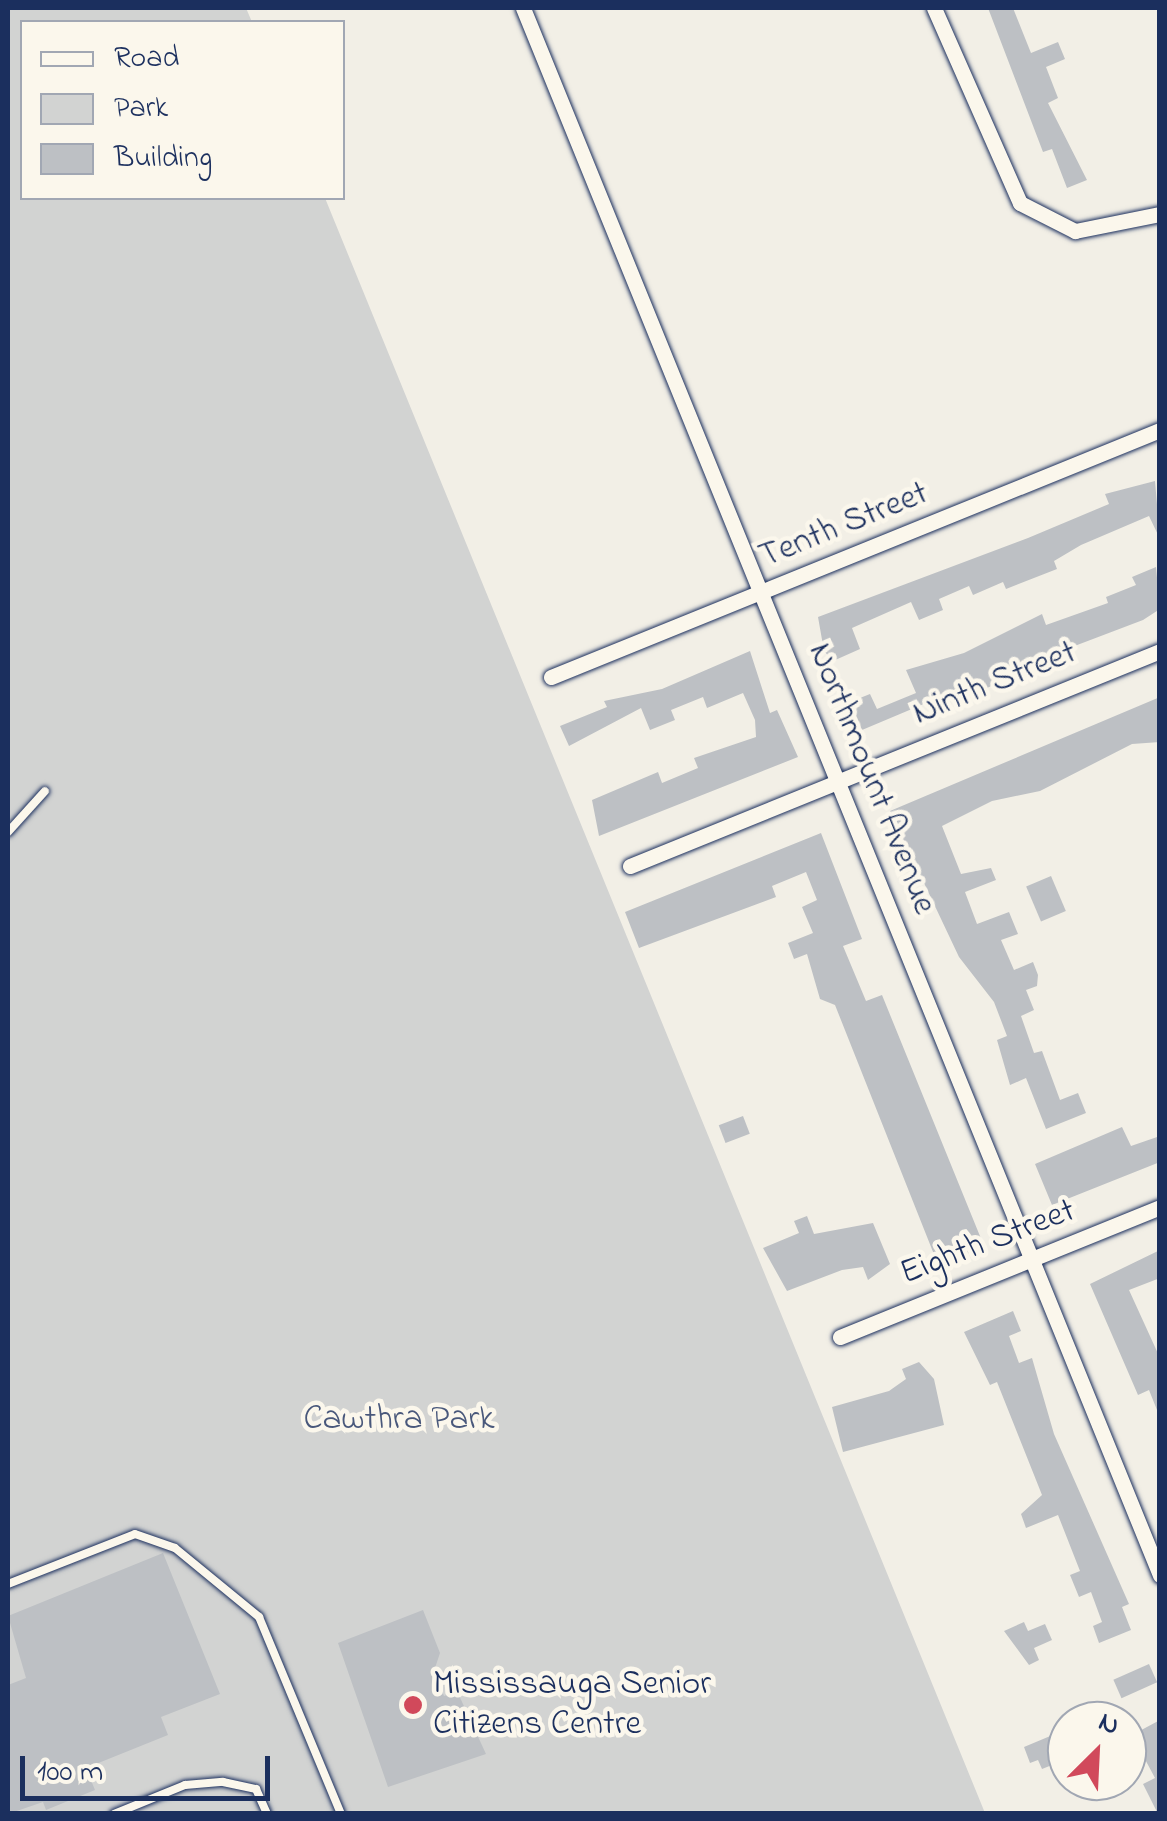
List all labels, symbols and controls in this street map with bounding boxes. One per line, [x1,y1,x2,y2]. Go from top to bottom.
legend [20,20,345,200]
text: Road [114,37,179,81]
text: Park [114,87,168,131]
text: Building [114,137,212,181]
street label: Tenth Street [753,473,935,579]
street label: Ninth Street [907,632,1083,736]
street label: Northmount Avenue [797,637,945,921]
street label: Eighth Street [895,1190,1081,1296]
park label: Cawthra Park [303,1399,495,1441]
place label: Mississauga Senior Citizens Centre [433,1664,711,1746]
marker: Mississauga Senior Citizens Centre [402,1694,424,1716]
north arrow [1047,1701,1147,1801]
text: N [1092,1702,1126,1748]
scale bar [25,1736,275,1798]
text: 100 m [37,1751,103,1795]

